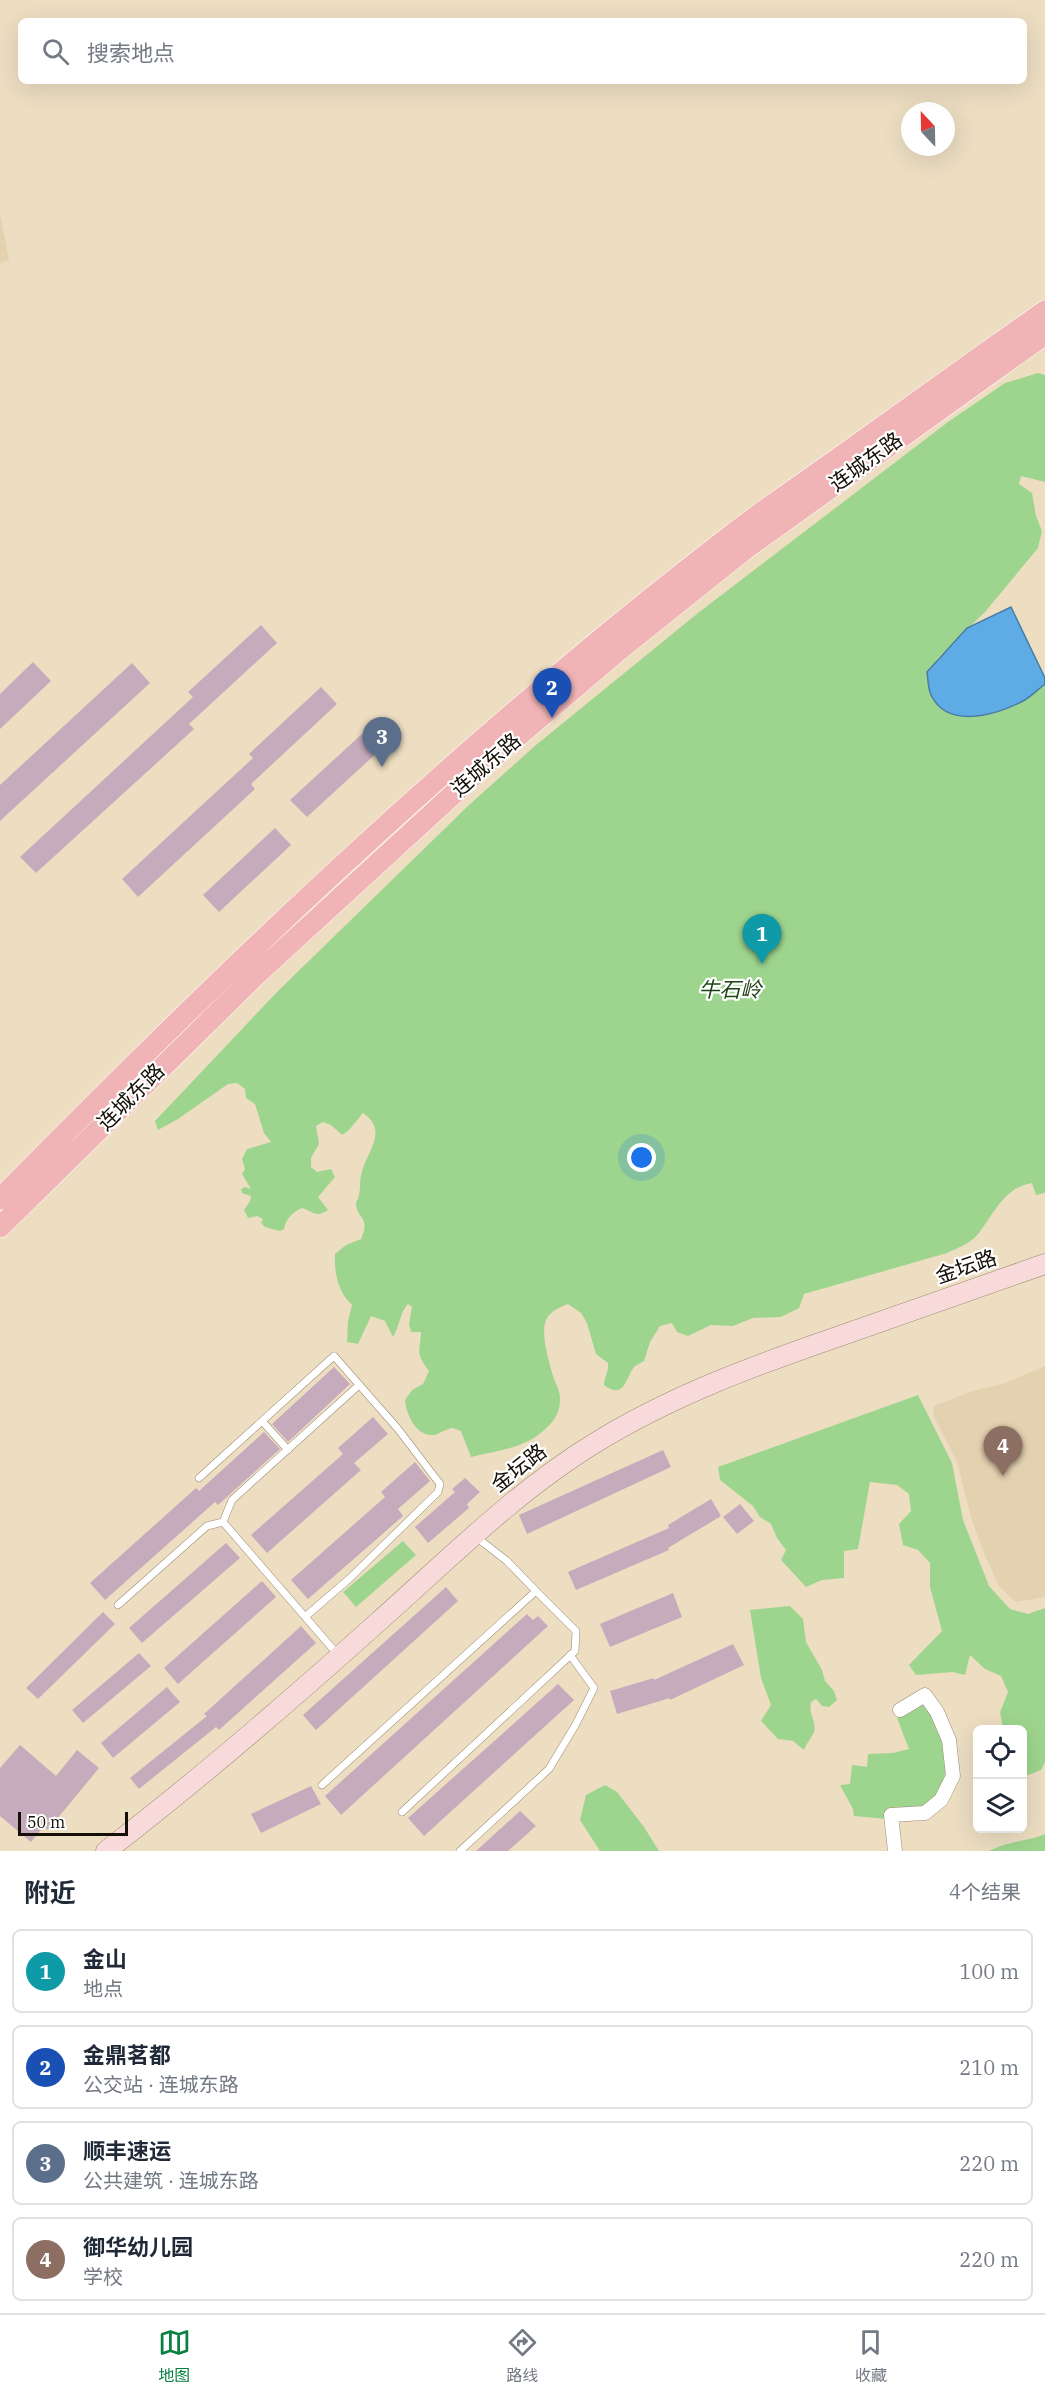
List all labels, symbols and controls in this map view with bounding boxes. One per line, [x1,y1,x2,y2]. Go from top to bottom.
search box [18,18,1027,84]
icon: search [39,35,72,68]
text: 搜索地点 [87,38,175,67]
north arrow [901,102,955,156]
street label: 连城东路 [823,425,908,497]
pin: 2 [532,668,572,718]
pin: 3 [362,718,401,767]
street label: 连城东路 [444,726,526,802]
pin: 1 [742,914,782,964]
park label: 牛石岭 [699,975,763,1003]
street label: 连城东路 [91,1057,170,1136]
your location [627,1143,656,1172]
street label: 金坛路 [931,1243,1000,1290]
pin: 4 [984,1426,1022,1476]
street label: 金坛路 [485,1437,552,1498]
map controls [973,1725,1027,1833]
button: locate [973,1725,1027,1779]
button: layers [973,1779,1027,1833]
scale bar [18,1809,128,1836]
text: 50 m [27,1812,65,1832]
text: 附近 [24,1875,76,1909]
text: 4个结果 [949,1878,1021,1905]
text: 金山 [83,1944,127,1973]
text: 1 [40,1958,52,1985]
text: 100 m [959,1958,1019,1985]
text: 地点 [83,1975,123,2002]
text: 金鼎茗都 [83,2040,171,2069]
text: 2 [40,2054,52,2081]
text: 210 m [959,2054,1019,2081]
text: 公交站 · 连城东路 [83,2071,239,2098]
text: 顺丰速运 [83,2136,171,2165]
text: 3 [40,2150,52,2177]
text: 220 m [959,2150,1019,2177]
text: 公共建筑 · 连城东路 [83,2167,259,2194]
text: 御华幼儿园 [83,2232,193,2261]
text: 4 [40,2246,52,2273]
text: 220 m [959,2246,1019,2273]
text: 学校 [83,2263,123,2290]
tab: 地图 [158,2326,191,2386]
tab: 路线 [506,2326,539,2386]
tab: 收藏 [854,2326,887,2386]

